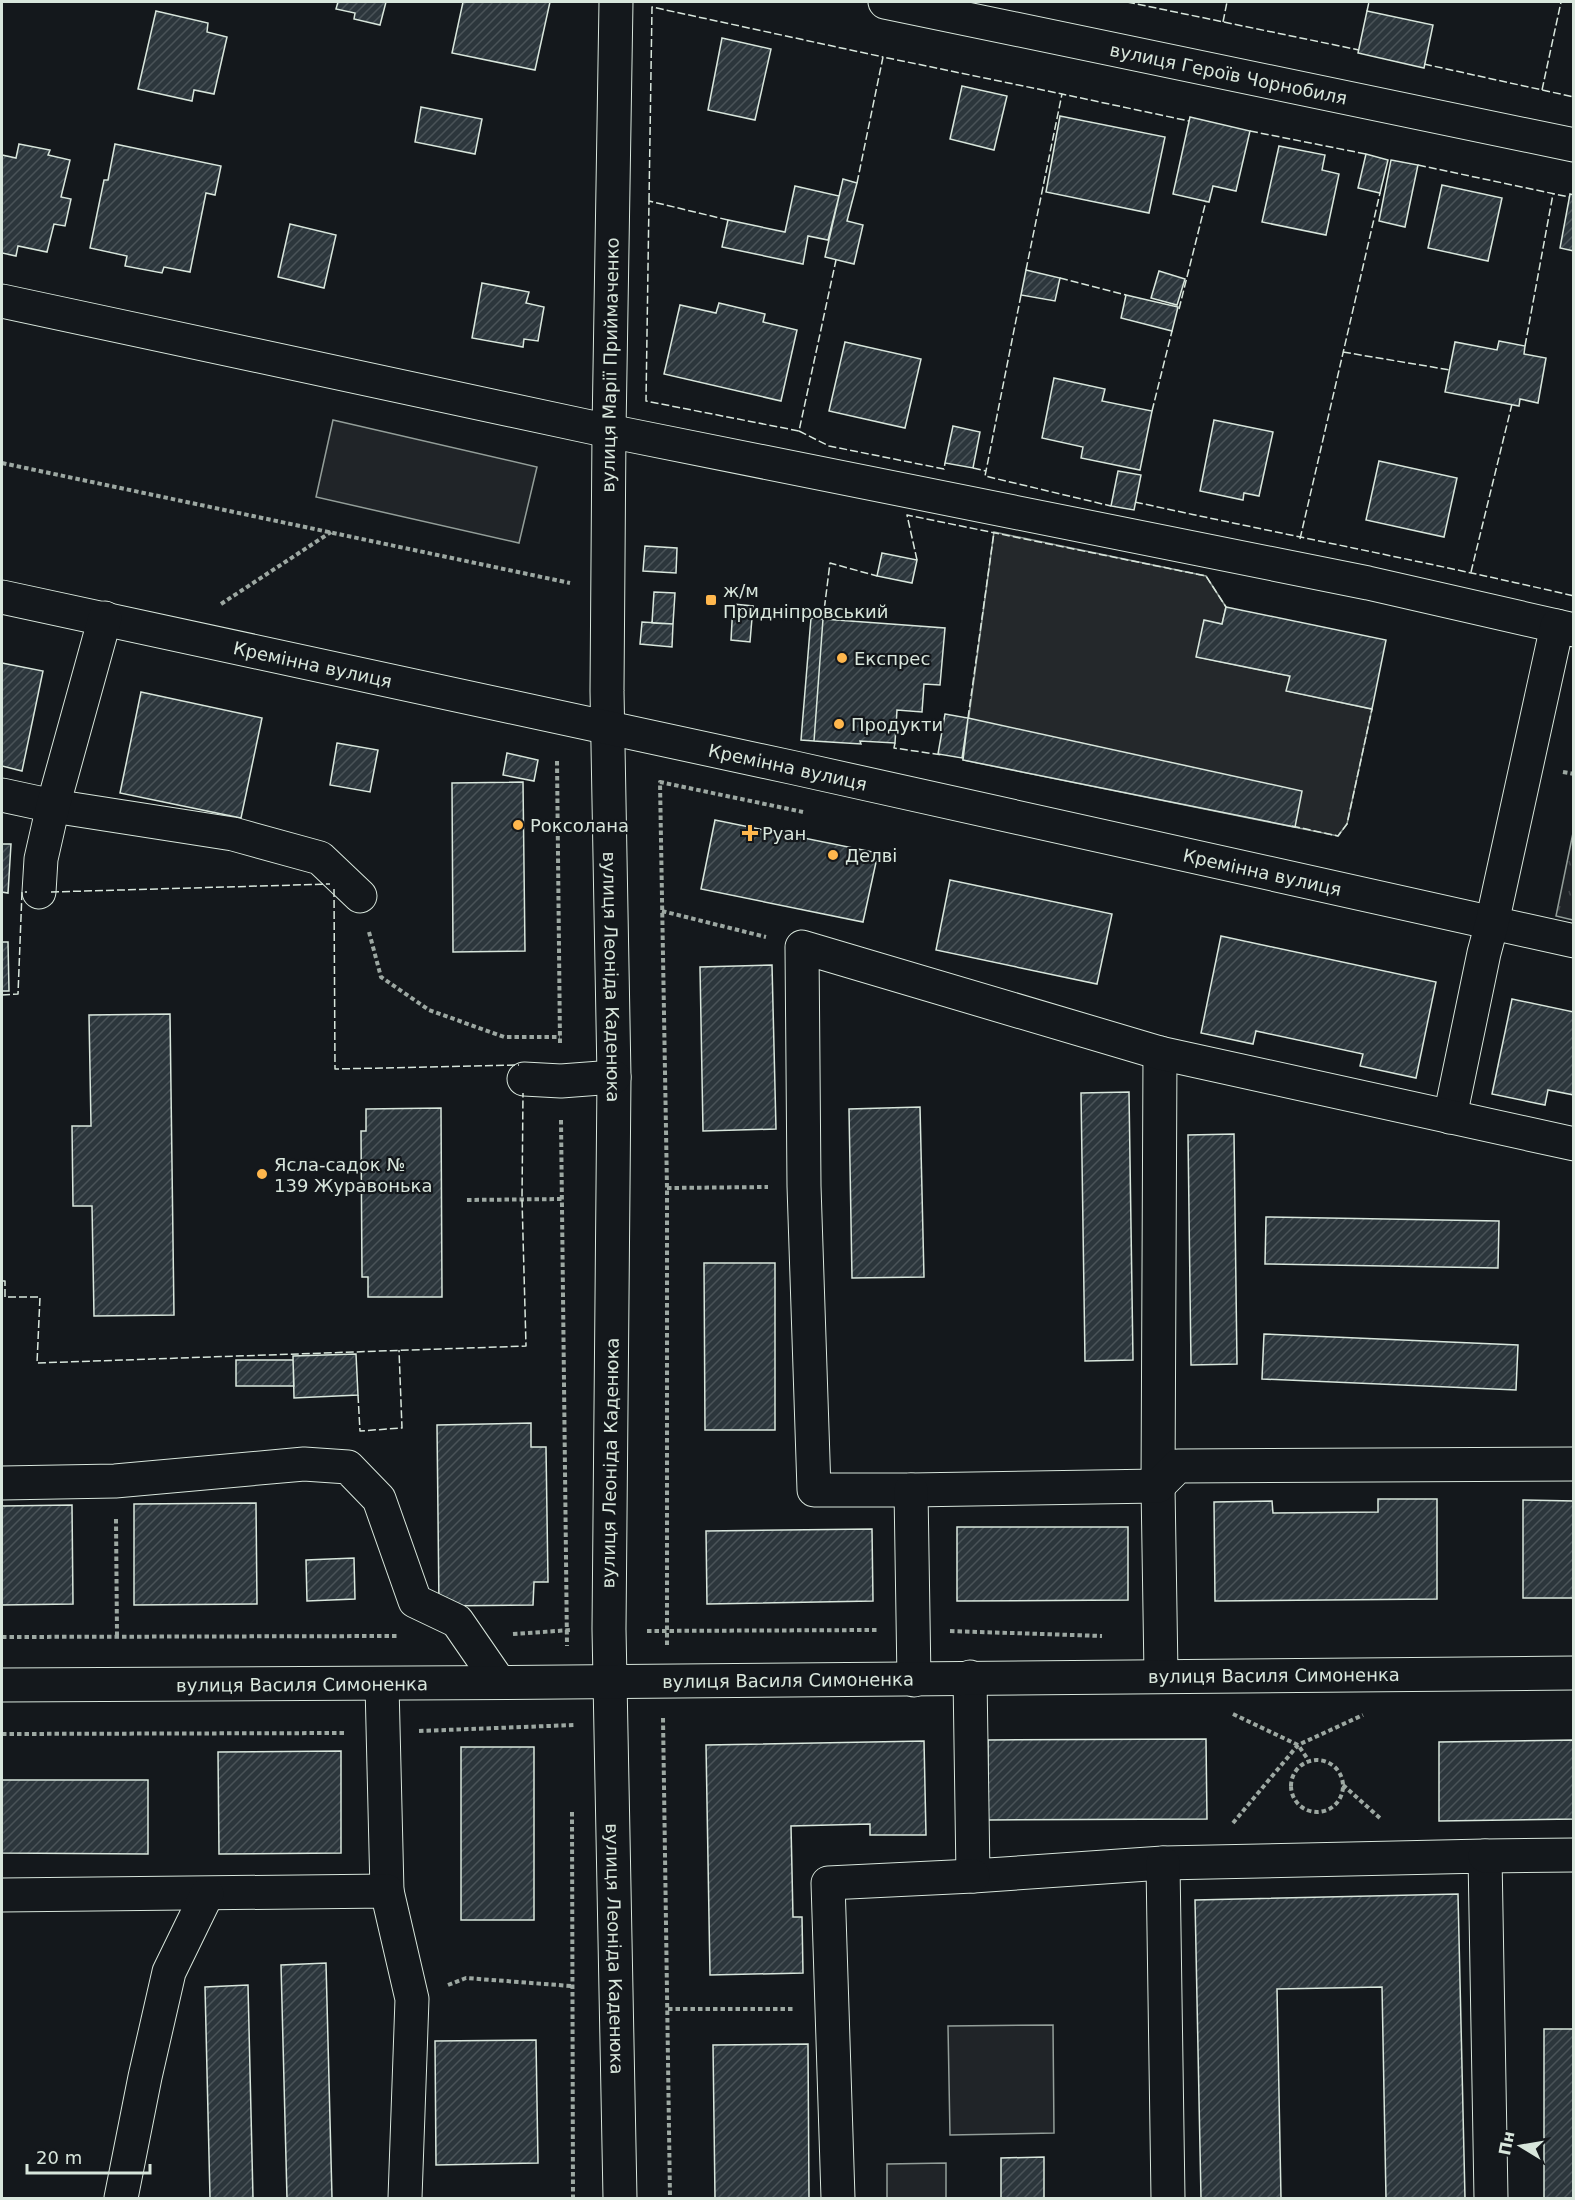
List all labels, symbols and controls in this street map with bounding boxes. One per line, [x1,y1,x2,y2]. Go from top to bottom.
street label: вулиця Героїв Чорнобиля [1108,38,1349,108]
street label: вулиця Марії Приймаченко [597,237,623,493]
place label: ж/м Придніпровський [723,580,888,622]
marker: ж/м Придніпровський [704,593,718,607]
street label: Кремінна вулиця [232,637,394,691]
place label: Експрес [854,648,930,669]
marker: Експрес [835,651,849,665]
place label: Продукти [851,714,943,735]
marker: Продукти [832,717,846,731]
street label: Кремінна вулиця [707,739,869,794]
place label: Роксолана [530,815,629,836]
marker: Роксолана [511,818,525,832]
place label: Руан [762,823,806,844]
marker: Руан [743,826,757,840]
street label: Кремінна вулиця [1181,844,1344,900]
place label: Делві [845,845,897,866]
marker: Делві [826,848,840,862]
street label: вулиця Леоніда Каденюка [599,851,625,1103]
place label: Ясла-садок № 139 Журавонька [274,1154,432,1196]
marker: Ясла-садок № 139 Журавонька [255,1167,269,1181]
street label: вулиця Леоніда Каденюка [597,1337,623,1589]
street label: вулиця Василя Симоненка [1148,1663,1400,1687]
street label: вулиця Василя Симоненка [662,1668,914,1692]
street label: вулиця Василя Симоненка [176,1673,428,1695]
street label: вулиця Леоніда Каденюка [602,1823,628,2075]
north arrow [1491,2116,1551,2176]
text: Пн [1495,2129,1518,2157]
scale bar [27,2137,150,2175]
text: 20 m [36,2147,82,2168]

